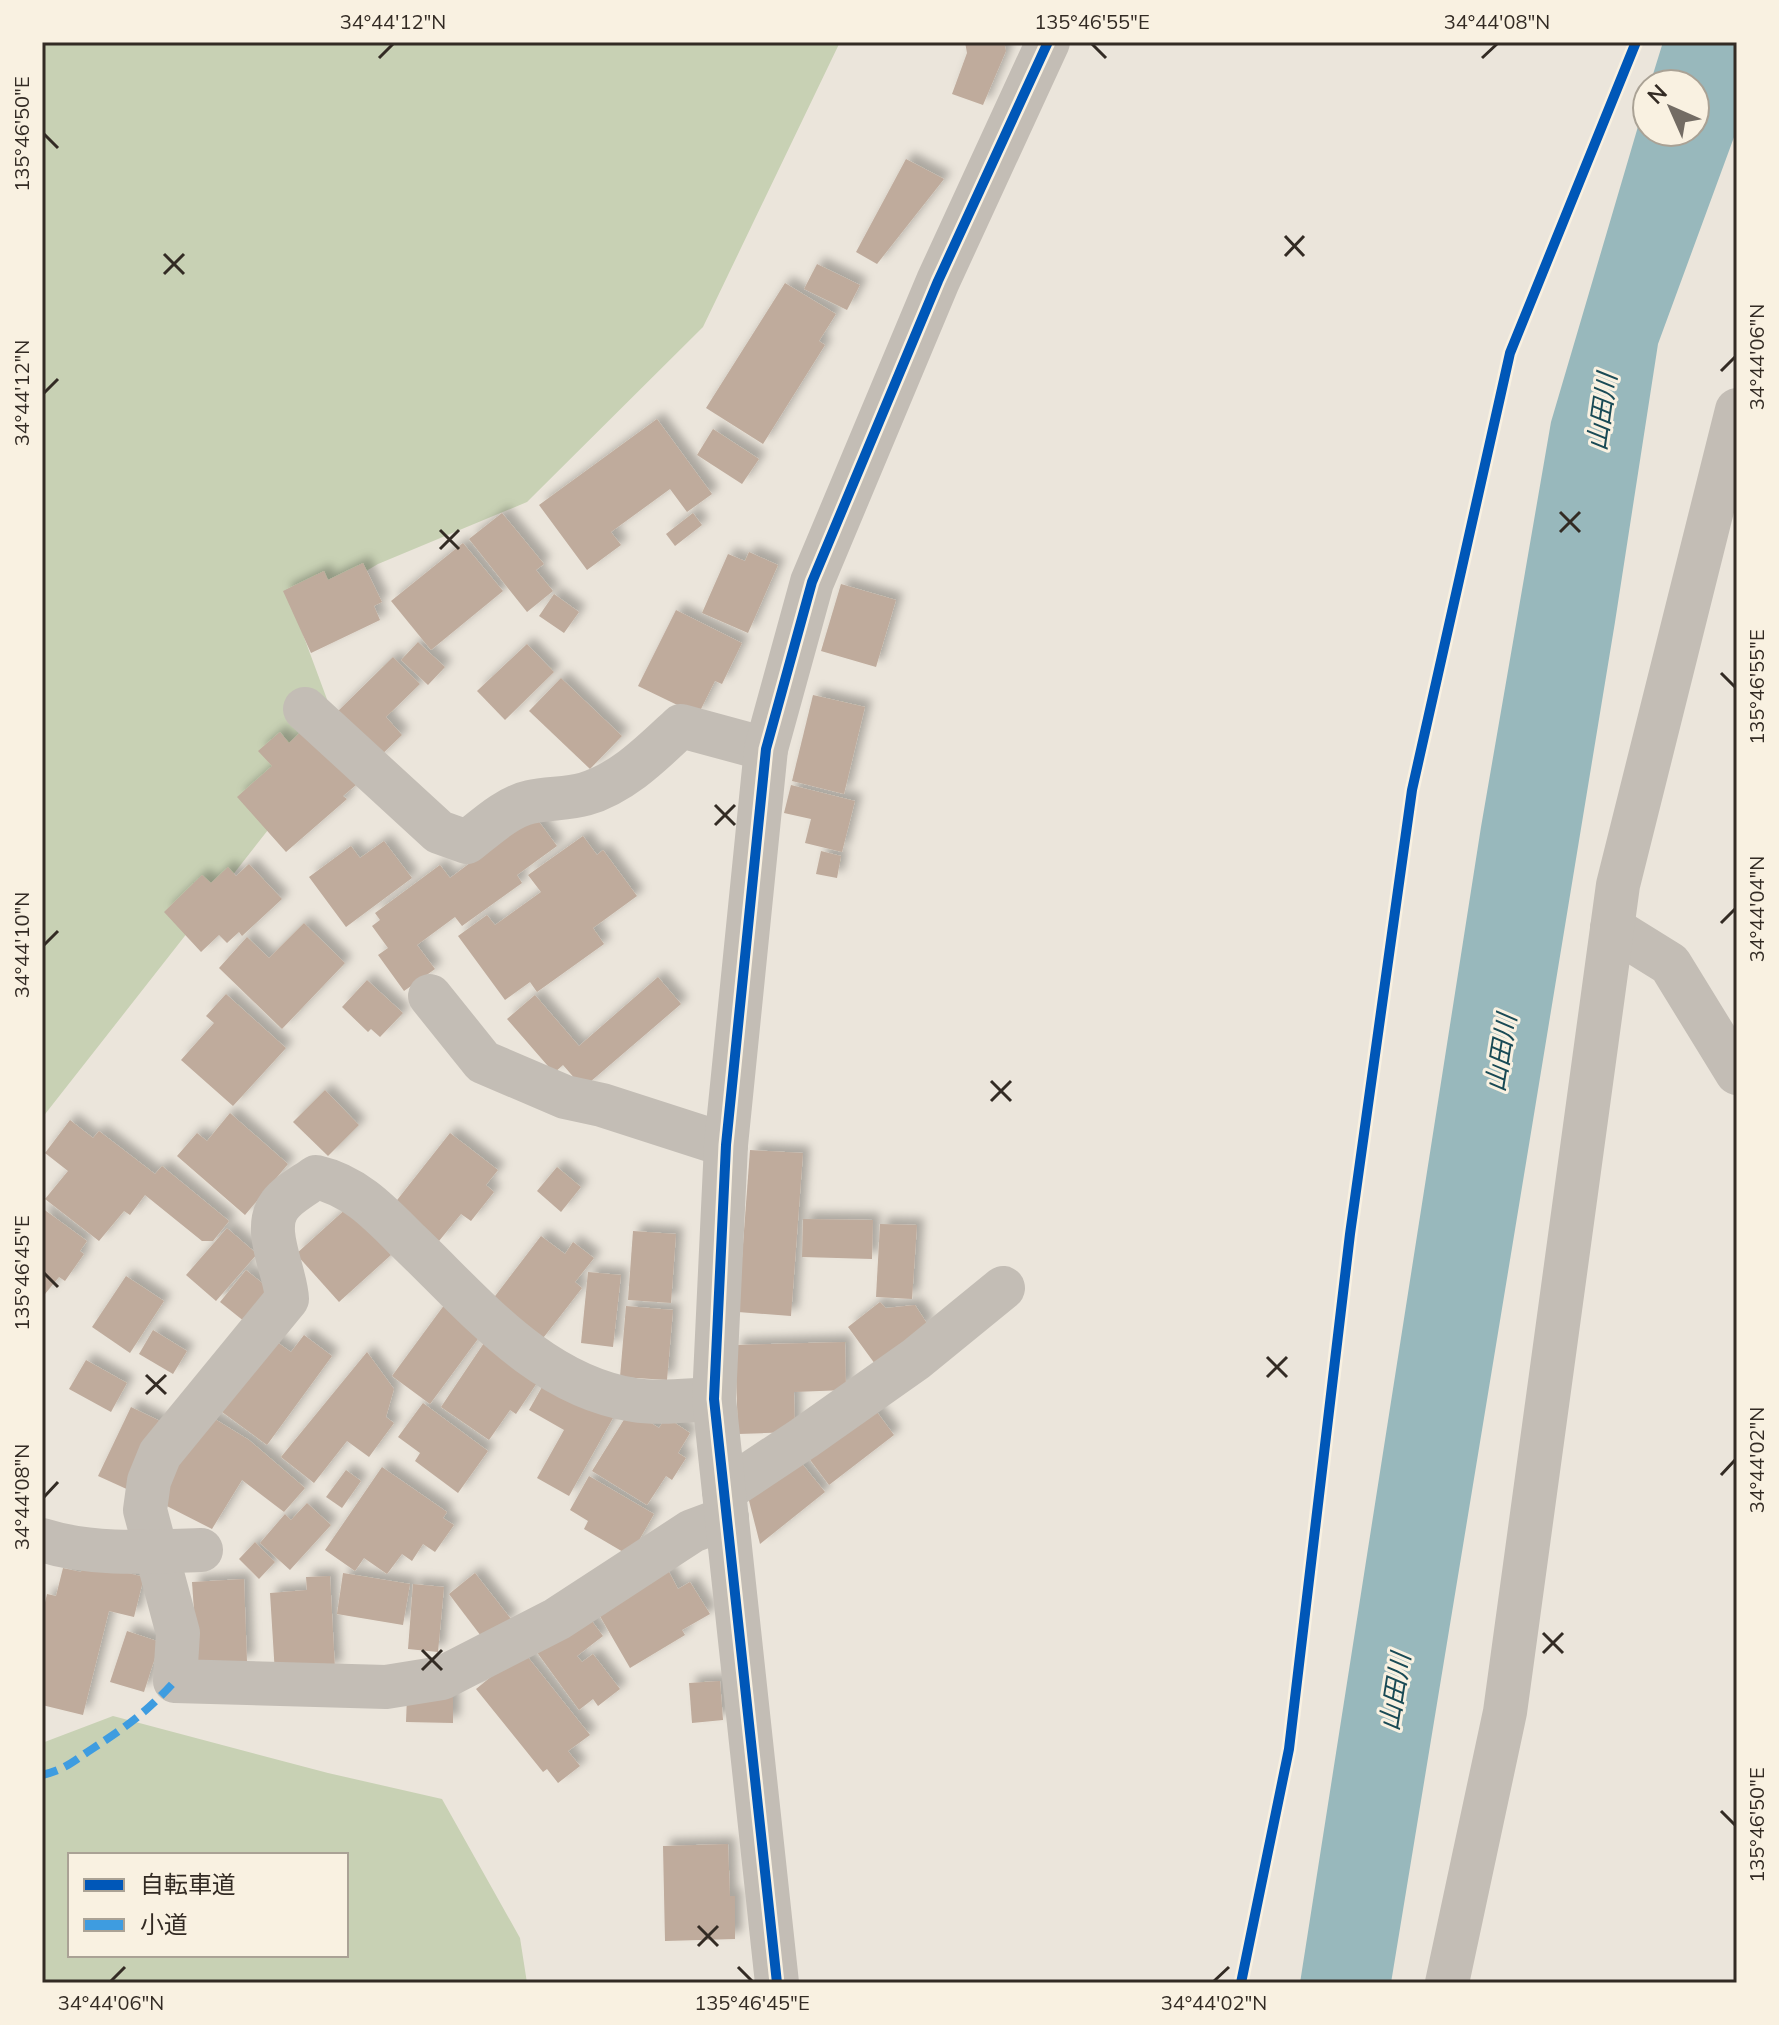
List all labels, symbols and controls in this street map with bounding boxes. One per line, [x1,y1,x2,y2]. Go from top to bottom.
text: 34°44'12"N [340,9,446,34]
text: 135°46'55"E [1034,9,1150,34]
text: 34°44'08"N [1444,9,1550,34]
north arrow [1631,68,1711,148]
text: 135°46'50"E [9,76,34,192]
text: N [1641,78,1673,110]
text: 34°44'06"N [1744,304,1769,410]
text: 34°44'12"N [9,340,34,446]
water label: 山田川 [1580,368,1624,453]
text: 135°46'55"E [1744,629,1769,745]
text: 34°44'04"N [1744,856,1769,962]
text: 34°44'10"N [9,892,34,998]
water label: 山田川 [1478,1009,1523,1094]
text: 135°46'45"E [9,1215,34,1331]
text: 34°44'02"N [1744,1407,1769,1513]
text: 34°44'08"N [9,1444,34,1550]
water label: 山田川 [1372,1648,1417,1733]
text: 135°46'50"E [1744,1767,1769,1883]
legend [68,1853,348,1957]
text: 自転車道 [140,1869,236,1899]
text: 小道 [140,1909,188,1939]
text: 34°44'06"N [58,1990,164,2015]
text: 135°46'45"E [694,1990,810,2015]
text: 34°44'02"N [1161,1990,1267,2015]

